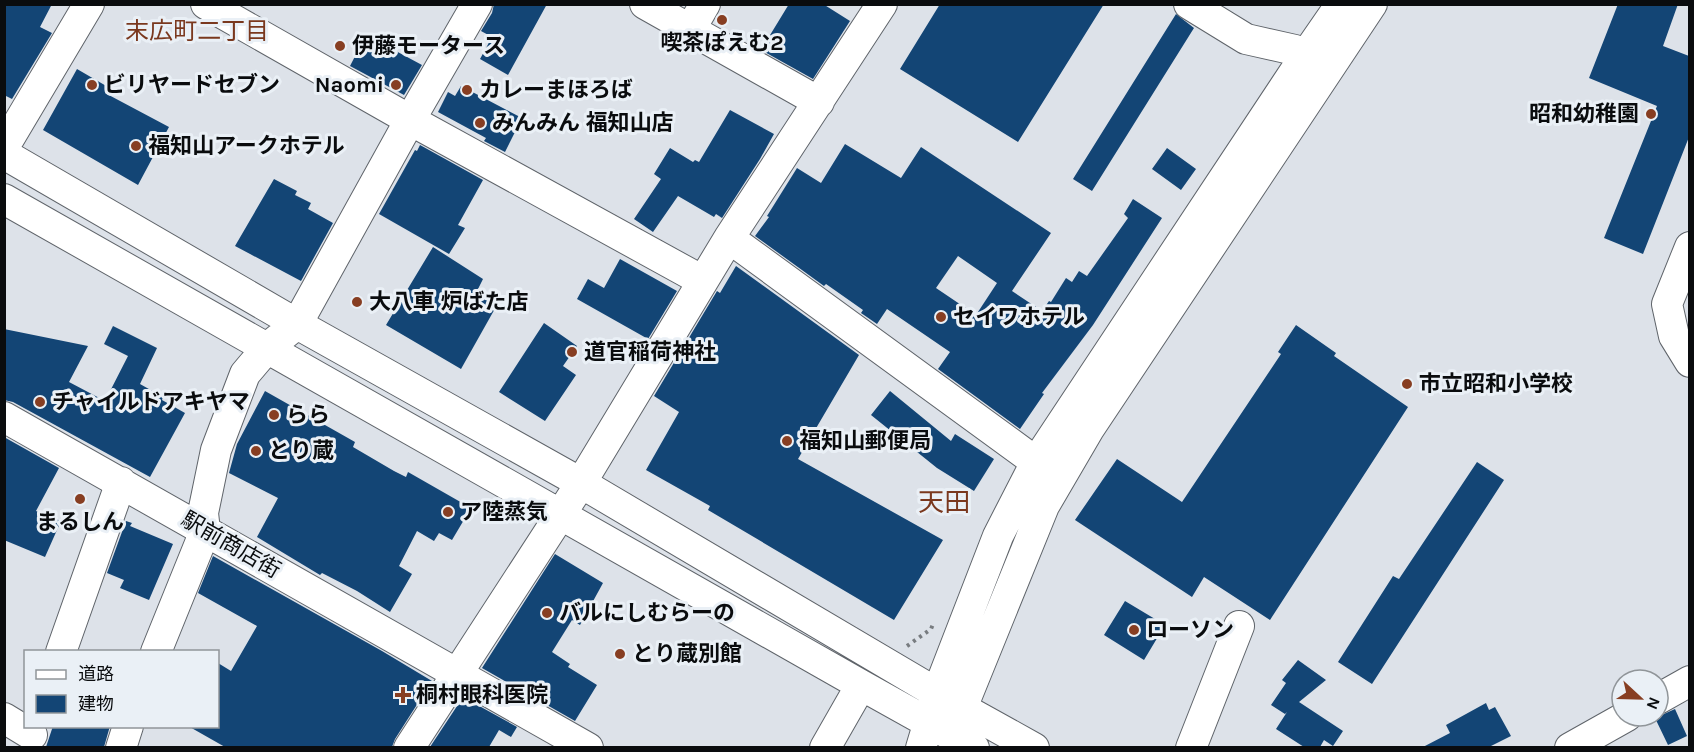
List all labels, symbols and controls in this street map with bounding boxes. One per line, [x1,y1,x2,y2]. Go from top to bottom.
marker: 喫茶ぽえむ2 [715,13,729,27]
district label: 末広町二丁目 [125,17,269,45]
place label: 喫茶ぽえむ2 [660,30,784,56]
place label: 伊藤モータース [352,33,505,59]
marker: 伊藤モータース [333,39,347,53]
place label: ビリヤードセブン [104,72,280,98]
place label: Naomi [315,72,384,98]
place label: カレーまほろば [479,77,633,103]
marker: ビリヤードセブン [85,78,99,92]
marker: Naomi [389,78,403,92]
marker: カレーまほろば [460,83,474,97]
place label: 昭和幼稚園 [1529,101,1639,127]
marker: 昭和幼稚園 [1644,107,1658,121]
place label: みんみん 福知山店 [492,110,674,136]
marker: みんみん 福知山店 [473,116,487,130]
place label: 福知山アークホテル [148,133,345,159]
marker: 福知山アークホテル [129,139,143,153]
place label: 大八車 炉ばた店 [369,289,529,315]
marker: 大八車 炉ばた店 [350,295,364,309]
place label: セイワホテル [953,304,1085,330]
marker: セイワホテル [934,310,948,324]
place label: 道官稲荷神社 [584,339,716,365]
marker: 道官稲荷神社 [565,345,579,359]
place label: 市立昭和小学校 [1419,371,1573,397]
marker: 市立昭和小学校 [1400,377,1414,391]
place label: チャイルドアキヤマ [52,389,250,415]
marker: チャイルドアキヤマ [33,395,47,409]
place label: らら [286,402,330,428]
marker: らら [267,408,281,422]
place label: 福知山郵便局 [799,428,931,454]
marker: 福知山郵便局 [780,434,794,448]
place label: とり蔵 [268,438,334,464]
marker: とり蔵 [249,444,263,458]
district label: 天田 [918,487,970,518]
marker: まるしん [73,492,87,506]
place label: ア陸蒸気 [460,499,548,525]
marker: ア陸蒸気 [441,505,455,519]
street label: 駅前商店街 [177,506,285,584]
place label: まるしん [36,509,124,535]
place label: バルにしむらーの [559,600,735,626]
marker: バルにしむらーの [540,606,554,620]
place label: ローソン [1146,617,1234,643]
marker: ローソン [1127,623,1141,637]
place label: とり蔵別館 [632,641,742,667]
marker: とり蔵別館 [613,647,627,661]
legend [24,650,219,728]
text: 道路 [78,663,114,685]
north arrow [1610,668,1670,728]
place label: 桐村眼科医院 [416,682,548,708]
marker: 桐村眼科医院 [394,686,412,704]
text: 建物 [78,693,114,715]
text: N [1642,695,1664,712]

